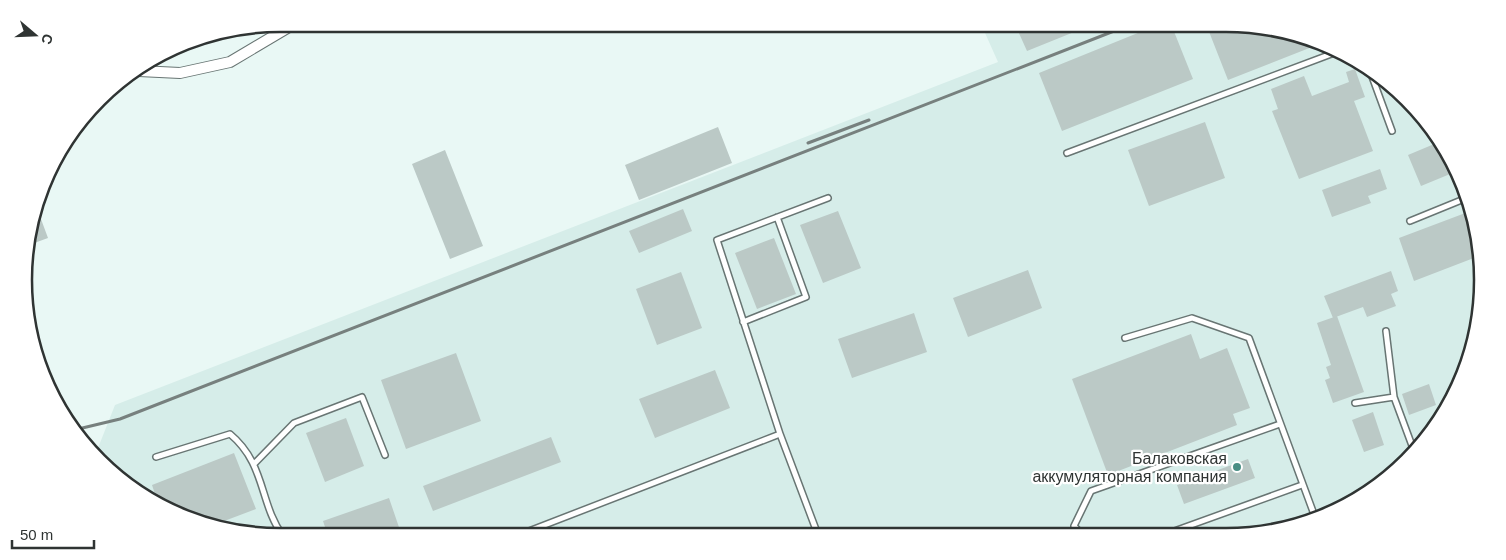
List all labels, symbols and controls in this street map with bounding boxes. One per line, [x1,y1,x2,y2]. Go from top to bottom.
north arrow [10,10,60,60]
text: С [38,32,57,47]
place label: Балаковская аккумуляторная компания [1032,450,1227,485]
marker: Балаковская аккумуляторная компания [1231,461,1243,473]
scale bar [12,518,95,550]
text: 50 m [20,526,53,543]

